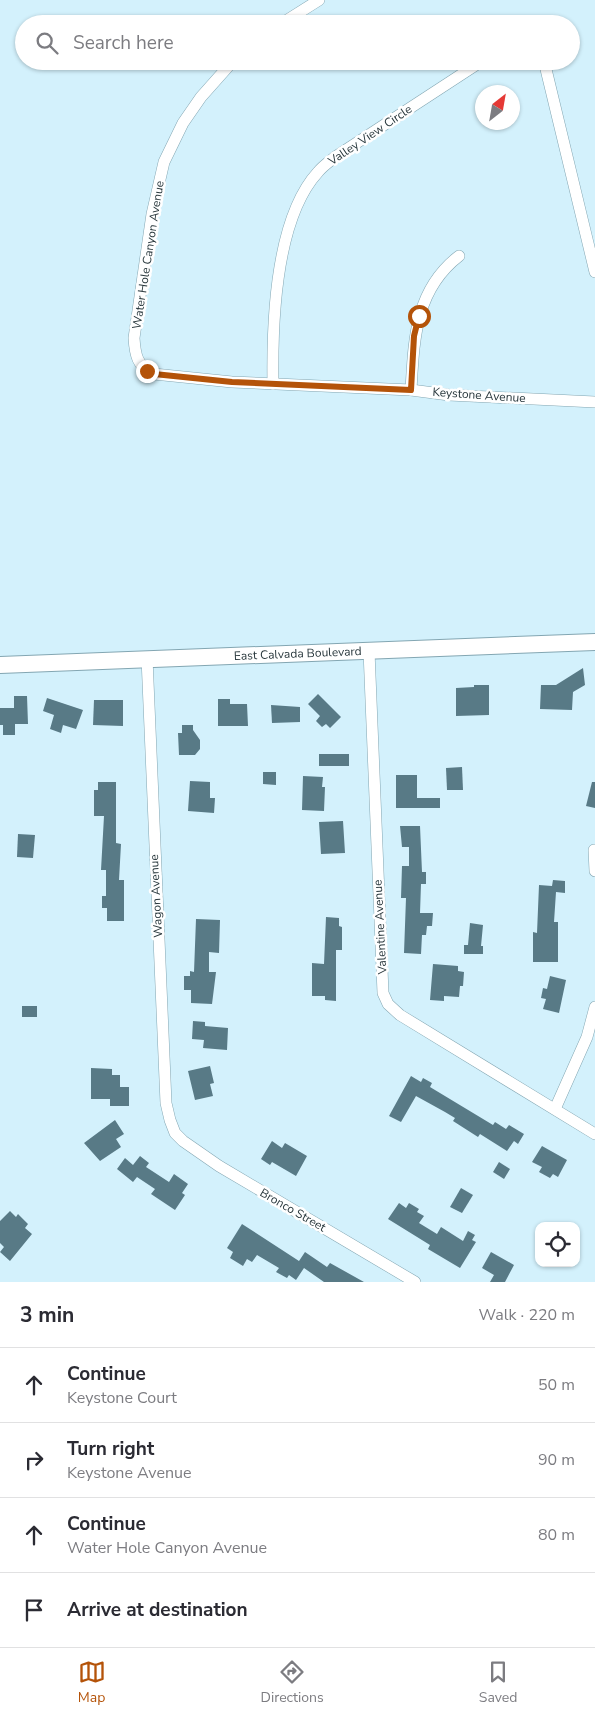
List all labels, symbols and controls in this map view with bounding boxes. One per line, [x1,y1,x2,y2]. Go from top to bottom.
search box [15,15,580,70]
icon: search [33,29,61,57]
text: Search here [73,30,174,56]
north arrow [475,85,520,130]
street label: Valley View Circle [324,101,415,169]
street label: Water Hole Canyon Avenue [128,180,168,330]
route start [408,305,431,328]
route end [136,360,159,383]
street label: Keystone Avenue [432,384,526,406]
street label: East Calvada Boulevard [234,643,362,664]
street label: Wagon Avenue [146,854,166,938]
street label: Valentine Avenue [370,879,391,976]
street label: Bronco Street [257,1185,330,1236]
map controls [535,1222,580,1267]
button: locate [535,1222,580,1267]
text: 3 min [20,1301,74,1329]
text: Walk · 220 m [479,1304,575,1326]
text: Continue [67,1361,146,1387]
icon: ahead [20,1371,48,1399]
text: 50 m [538,1374,575,1396]
text: Keystone Court [67,1387,177,1409]
text: Turn right [67,1436,154,1462]
icon: right [20,1446,48,1474]
text: 90 m [538,1449,575,1471]
text: Keystone Avenue [67,1462,192,1484]
text: Continue [67,1511,146,1537]
icon: ahead [20,1521,48,1549]
text: 80 m [538,1524,575,1546]
text: Water Hole Canyon Avenue [67,1537,267,1559]
icon: arrive [20,1596,48,1624]
text: Arrive at destination [67,1597,248,1623]
tab: Map [78,1658,106,1707]
tab: Directions [261,1658,324,1707]
tab: Saved [479,1658,517,1707]

